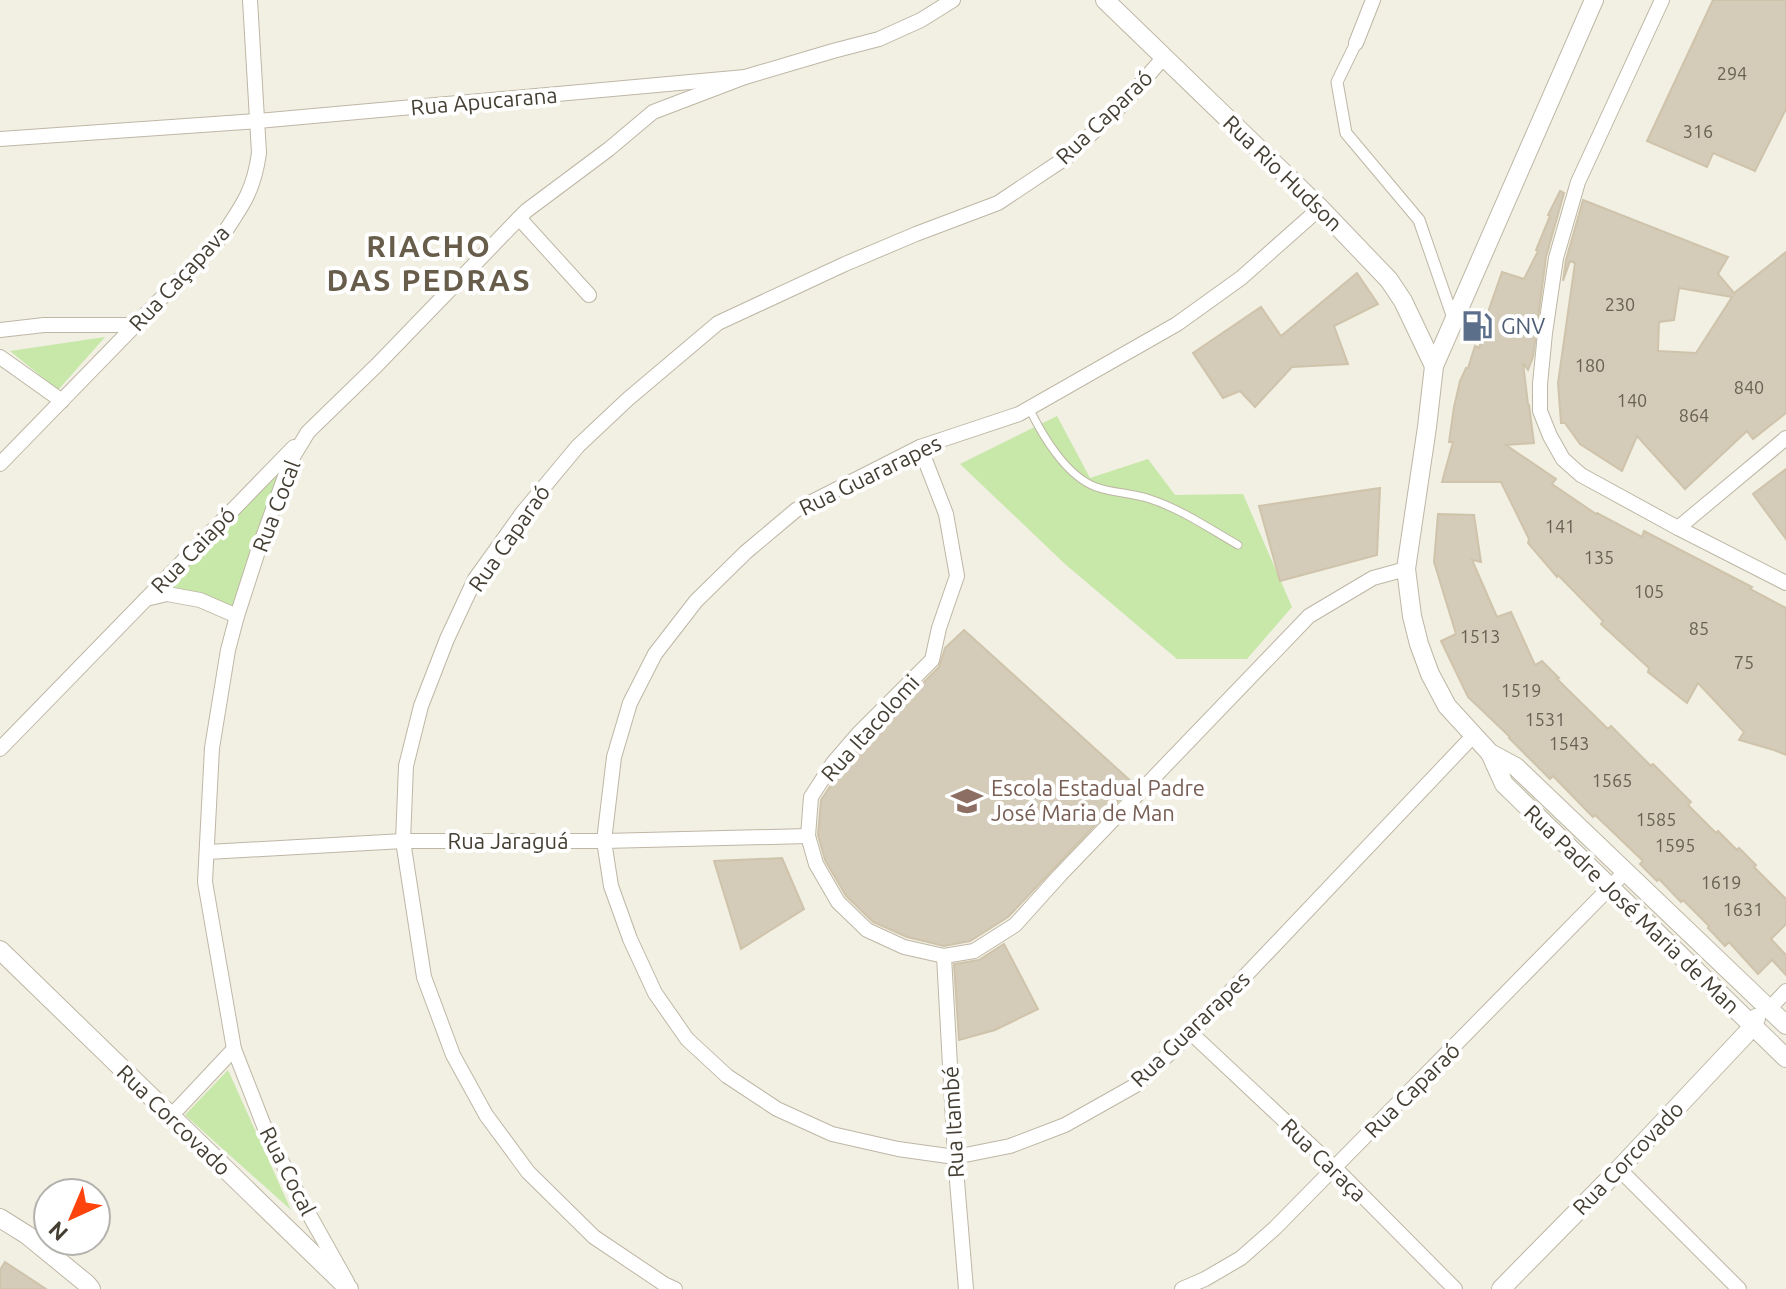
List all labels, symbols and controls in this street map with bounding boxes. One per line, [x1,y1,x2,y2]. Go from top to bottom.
house number: 294 [1717,63,1747,83]
street label: Rua Caparaó [1050,65,1157,169]
street label: Rua Apucarana [409,82,558,119]
street label: Rua Rio Hudson [1219,110,1348,236]
house number: 316 [1683,121,1713,141]
street label: Rua Caçapava [123,220,234,336]
district label: RIACHO DAS PEDRAS [327,229,532,297]
house number: 230 [1605,294,1635,314]
fuel station icon: GNV [1460,309,1494,343]
place label: GNV [1501,313,1545,338]
house number: 180 [1575,355,1605,375]
house number: 840 [1734,377,1764,397]
house number: 140 [1617,390,1647,410]
house number: 864 [1679,405,1709,425]
street label: Rua Guararapes [795,429,945,520]
street label: Rua Cocal [247,456,305,555]
street label: Rua Caparaó [463,480,554,596]
street label: Rua Caiapó [146,501,240,598]
house number: 141 [1545,516,1575,536]
house number: 135 [1584,547,1614,567]
house number: 105 [1634,581,1664,601]
house number: 85 [1689,618,1709,638]
house number: 1513 [1460,626,1500,646]
house number: 75 [1734,652,1754,672]
street label: Rua Itacolomi [815,669,924,786]
house number: 1519 [1501,680,1541,700]
house number: 1531 [1525,709,1565,729]
house number: 1543 [1549,733,1589,753]
house number: 1565 [1592,770,1632,790]
place label: Escola Estadual Padre José Maria de Man [991,775,1205,825]
school or university icon: Escola Estadual Padre José Maria de Man [950,784,984,818]
street label: Rua Padre José Maria de Man [1520,799,1745,1018]
house number: 1585 [1636,809,1676,829]
street label: Rua Jaraguá [448,828,568,853]
house number: 1595 [1655,835,1695,855]
house number: 1619 [1701,872,1741,892]
house number: 1631 [1723,899,1763,919]
street label: Rua Guararapes [1125,966,1254,1091]
street label: Rua Caparaó [1359,1037,1464,1142]
street label: Rua Corcovado [112,1059,236,1180]
street label: Rua Itambé [937,1065,968,1179]
street label: Rua Corcovado [1567,1096,1688,1220]
street label: Rua Caraça [1277,1113,1372,1206]
street label: Rua Cocal [255,1122,322,1220]
north arrow [32,1177,112,1257]
text: N [43,1217,72,1246]

